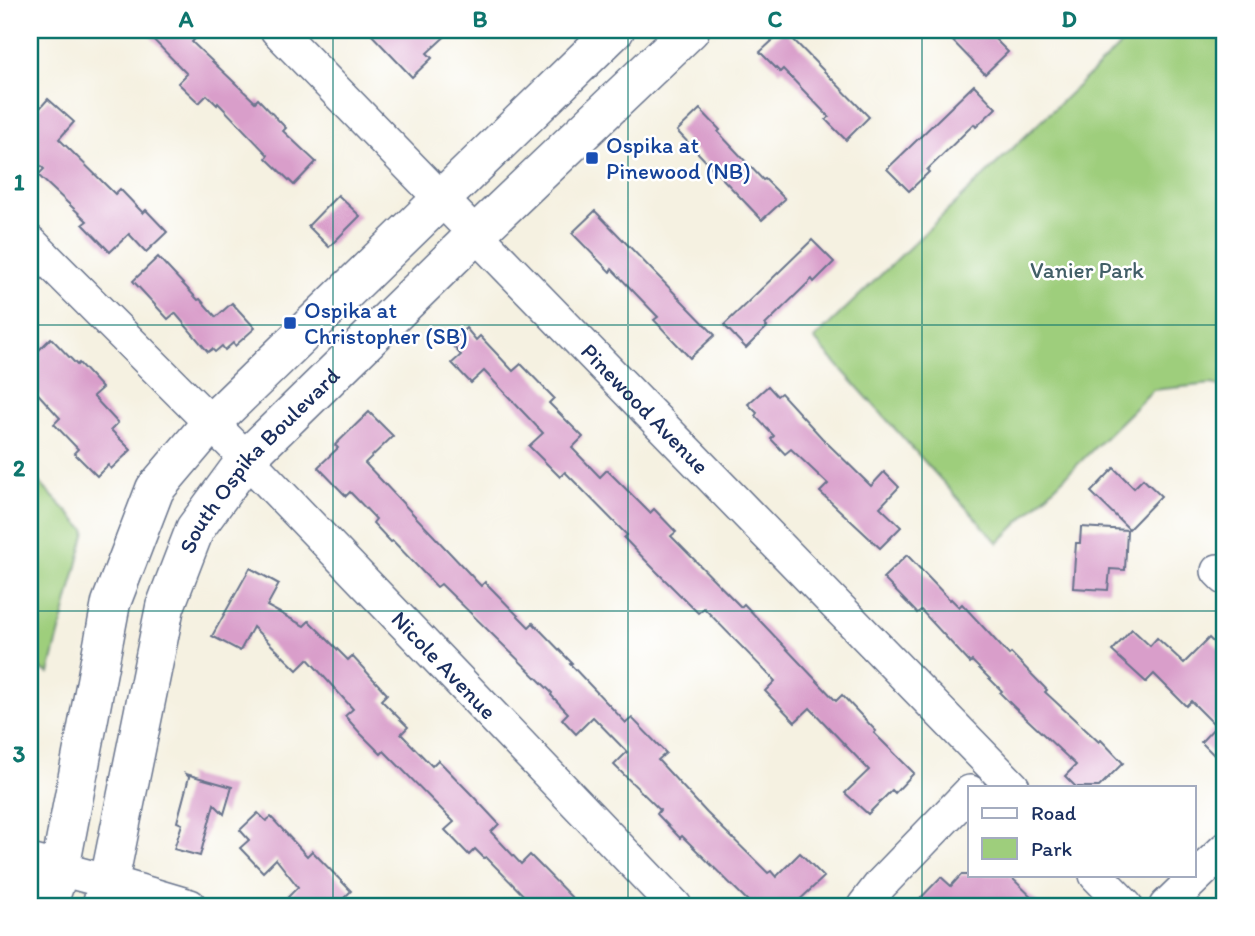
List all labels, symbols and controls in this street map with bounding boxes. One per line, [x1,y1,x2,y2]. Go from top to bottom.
text: A [178,5,194,33]
text: B [473,5,488,33]
text: C [768,5,783,33]
text: D [1061,5,1077,33]
place label: Ospika at Pinewood (NB) [606,131,751,185]
marker: Ospika at Pinewood (NB) [584,150,600,166]
text: 1 [14,168,25,196]
park label: Vanier Park [1030,256,1144,284]
place label: Ospika at Christopher (SB) [304,296,468,350]
marker: Ospika at Christopher (SB) [282,315,298,331]
street label: Pinewood Avenue [575,337,715,480]
street label: South Ospika Boulevard [173,361,346,557]
text: 2 [13,454,26,482]
street label: Nicole Avenue [386,605,503,725]
text: 3 [13,740,26,768]
legend [968,786,1196,876]
text: Road [1031,800,1077,825]
text: Park [1031,836,1073,861]

